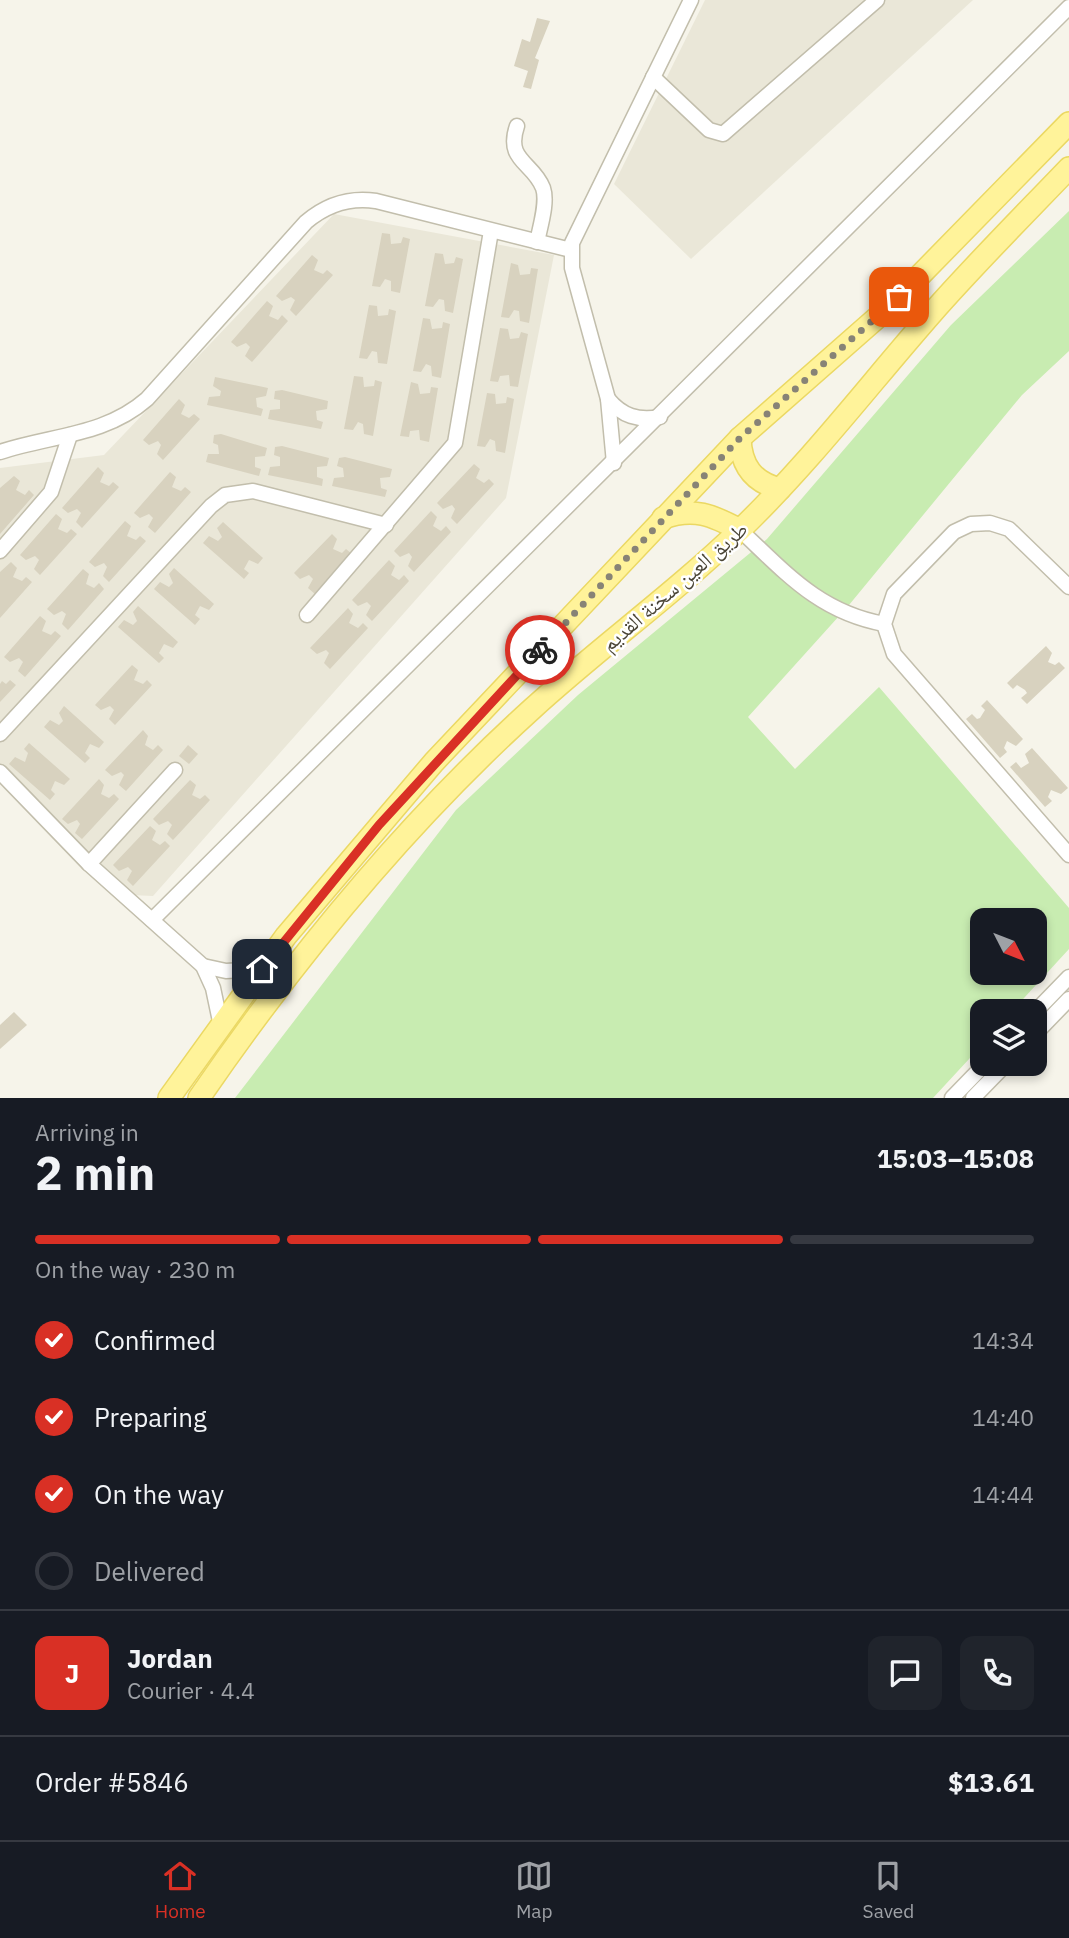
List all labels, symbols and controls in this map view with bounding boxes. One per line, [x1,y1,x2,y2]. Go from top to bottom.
pin [869,267,929,327]
icon: bag [880,278,918,316]
street label: طريق العين سخنة القديم [595,515,754,658]
courier [505,615,575,685]
icon: bike [521,631,559,669]
north arrow [970,908,1046,985]
map controls [970,908,1047,1076]
pin [232,939,292,999]
icon: home [243,950,281,988]
button: layers [970,999,1047,1076]
text: Arriving in [35,1117,139,1147]
text: 15:03–15:08 [877,1141,1034,1175]
text: 2 min [35,1143,155,1203]
text: On the way · 230 m [35,1254,235,1284]
icon: check [35,1321,73,1359]
text: Confirmed [94,1323,216,1357]
text: 14:34 [972,1325,1034,1355]
icon: check [35,1398,73,1436]
text: Preparing [94,1400,207,1434]
text: 14:40 [972,1402,1034,1432]
icon: check [35,1475,73,1513]
text: On the way [94,1477,224,1511]
text: 14:44 [972,1479,1034,1509]
text: Delivered [94,1554,205,1588]
button: chat [868,1636,942,1710]
button: phone [960,1636,1034,1710]
text: Jordan [127,1641,213,1675]
text: J [65,1656,79,1690]
text: Courier · 4.4 [127,1675,255,1705]
text: Order #5846 [35,1765,189,1799]
text: $13.61 [948,1765,1034,1799]
tab: Home [155,1857,206,1923]
tab: Map [515,1857,553,1923]
tab: Saved [863,1857,914,1923]

